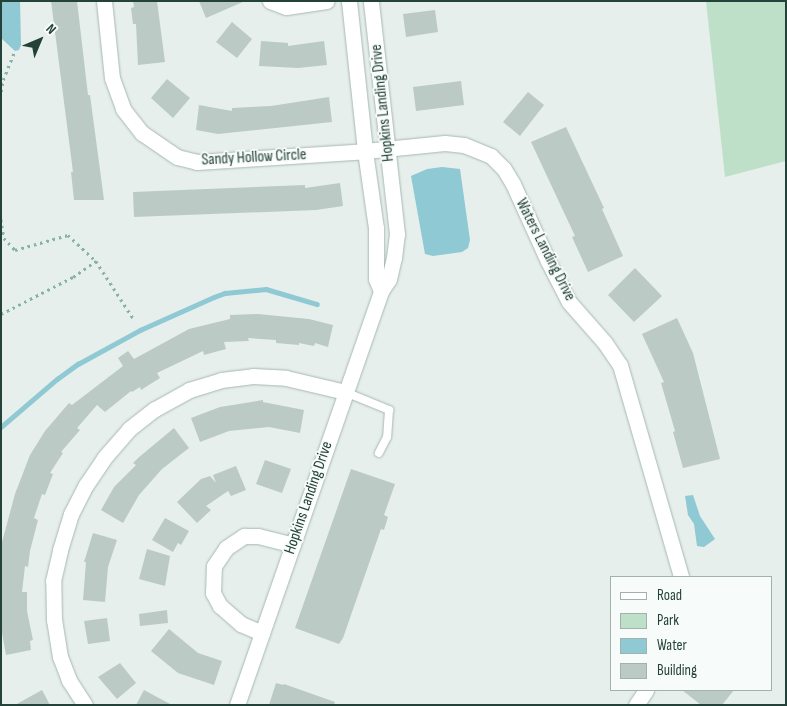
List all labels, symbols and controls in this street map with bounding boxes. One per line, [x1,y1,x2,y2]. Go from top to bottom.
north arrow [15,15,65,65]
text: N [42,20,60,38]
street label: Hopkins Landing Drive [367,43,399,163]
street label: Sandy Hollow Circle [201,146,307,170]
street label: Waters Landing Drive [511,196,579,304]
street label: Hopkins Landing Drive [281,439,337,557]
legend [610,576,772,691]
text: Road [657,586,682,605]
text: Park [657,611,679,630]
text: Water [657,636,687,655]
text: Building [657,661,697,680]

